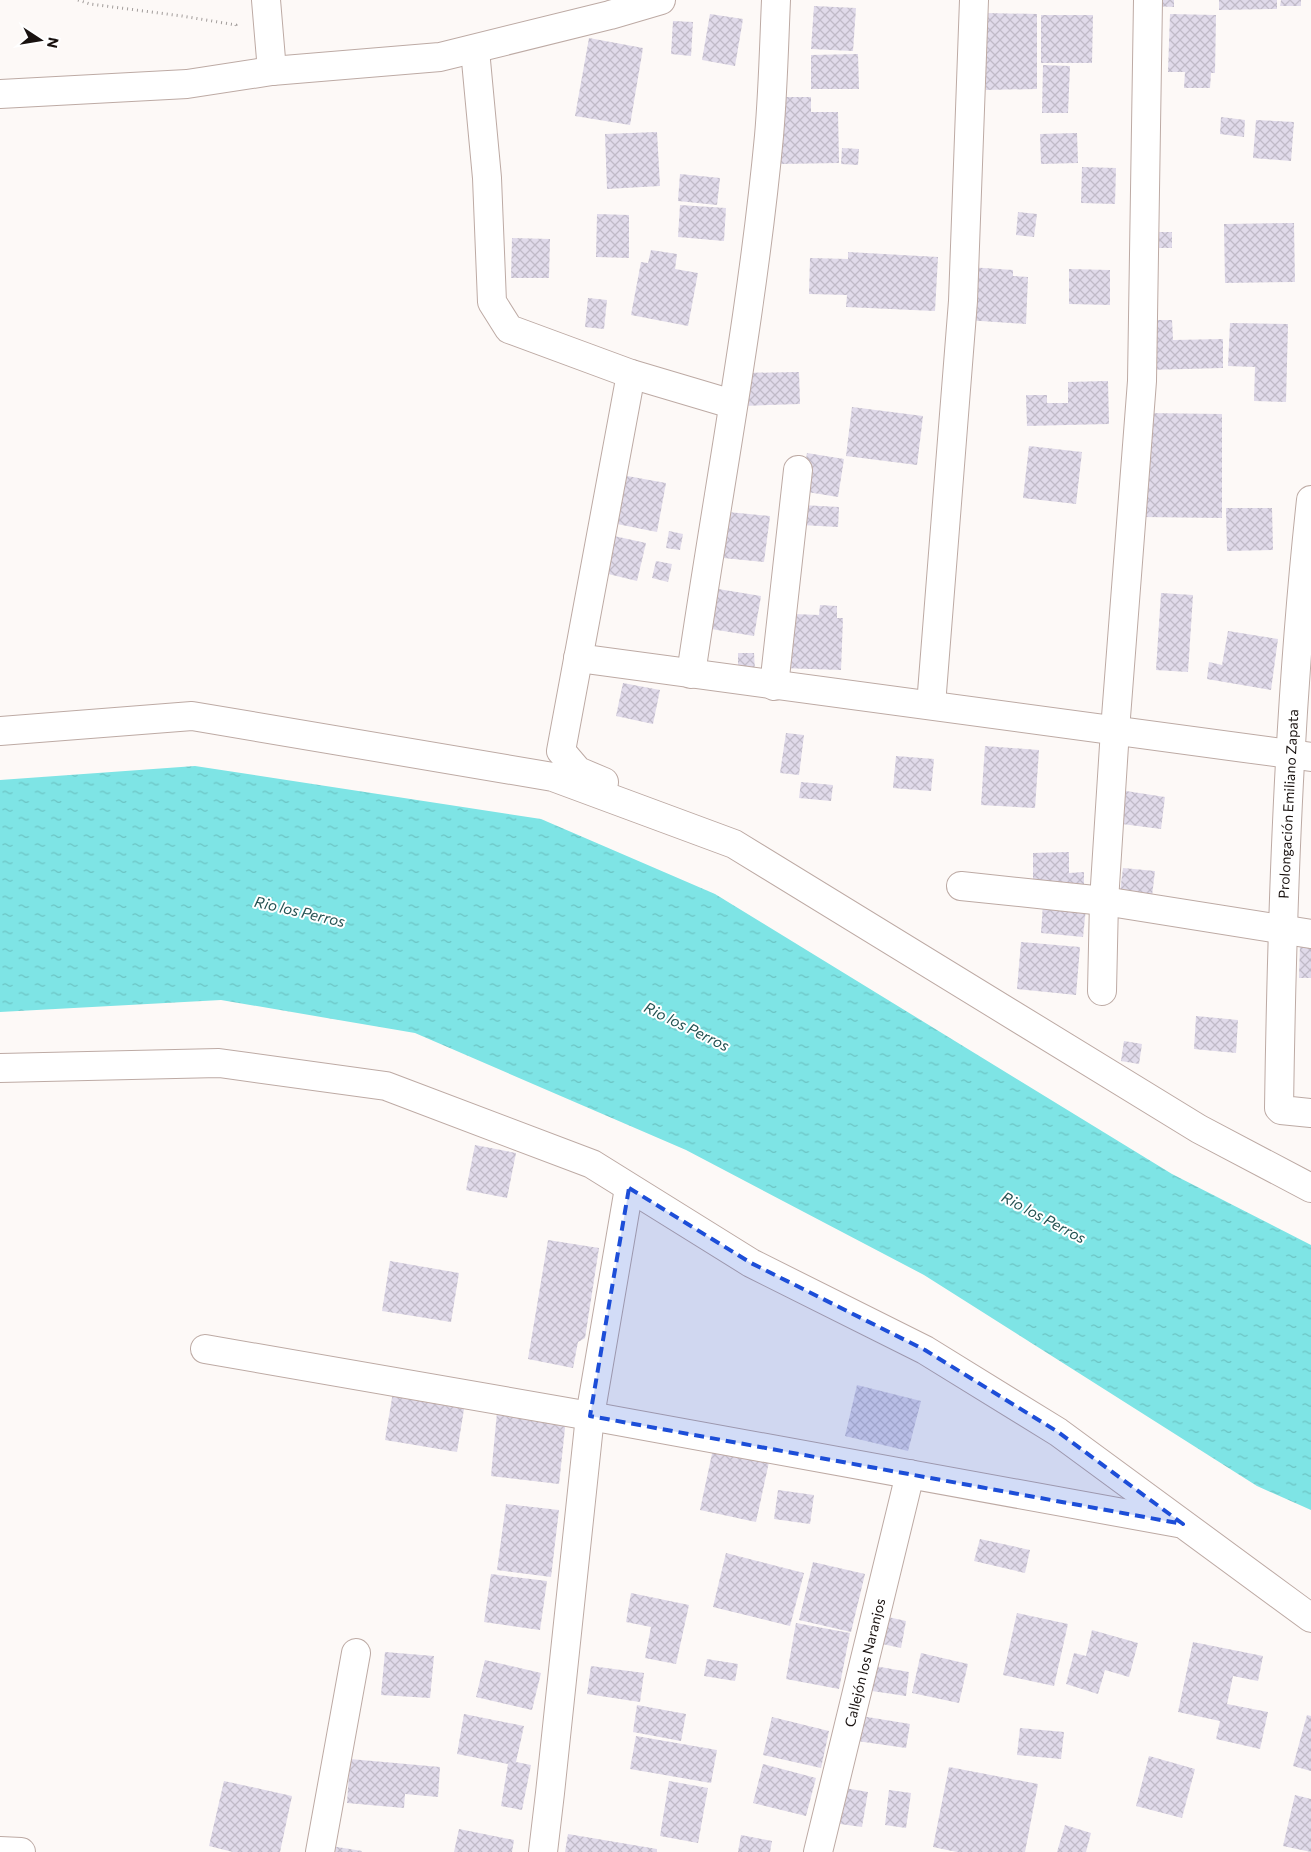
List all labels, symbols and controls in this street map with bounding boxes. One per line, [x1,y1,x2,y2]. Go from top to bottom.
north arrow [15,15,65,65]
text: N [44,36,63,50]
street label: Prolongación Emiliano Zapata [1275,709,1301,899]
water label: Rio los Perros [253,892,347,930]
water label: Rio los Perros [641,998,733,1054]
water label: Rio los Perros [999,1187,1089,1247]
street label: Callejón los Naranjos [840,1596,888,1729]

